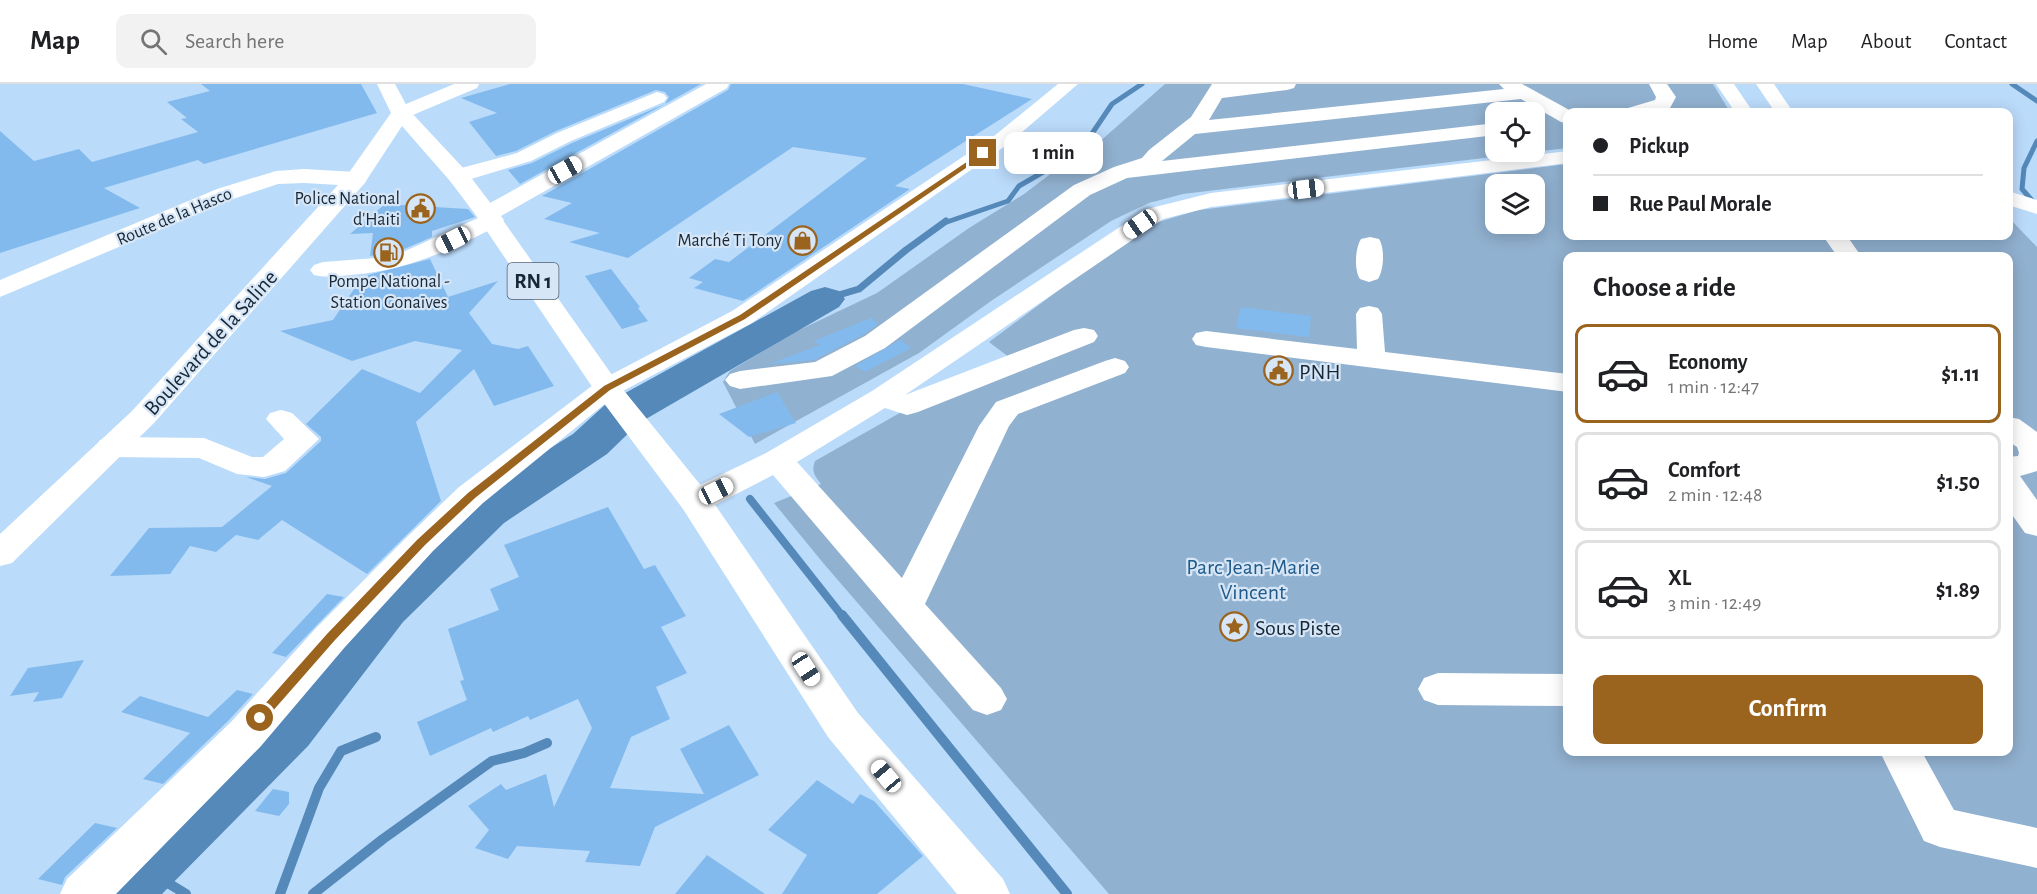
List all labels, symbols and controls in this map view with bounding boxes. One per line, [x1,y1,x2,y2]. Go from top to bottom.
search box [116,14,536,68]
icon: search [137,25,170,58]
text: Map [30,27,80,55]
text: Search here [185,30,284,52]
text: Home [1707,31,1758,52]
text: Map [1791,31,1828,52]
text: About [1861,31,1911,52]
text: Contact [1944,31,2007,52]
map controls [1485,102,1545,234]
button: locate [1485,102,1545,162]
callout: 1 min [1004,132,1103,174]
text: Pickup [1629,135,1689,157]
route end [969,139,996,166]
text: 1 min [1032,143,1075,163]
car [545,153,585,187]
button: layers [1485,174,1545,234]
car [1287,178,1325,200]
street label: Route de la Hasco [114,185,235,249]
place label: Police National d'Haiti [295,190,400,229]
public building icon: Police National d'Haiti [405,192,437,224]
text: Rue Paul Morale [1629,193,1772,215]
car [1120,206,1160,242]
car [433,224,473,256]
shop icon: Marché Ti Tony [787,224,819,256]
place label: Marché Ti Tony [677,232,782,250]
fuel station icon: Pompe National - Station Gonaïves [373,236,405,268]
road number: RN 1 [508,263,558,299]
street label: Boulevard de la Saline [140,266,281,420]
place label: Pompe National - Station Gonaïves [328,273,450,312]
text: Choose a ride [1593,274,1736,301]
icon: car [1596,347,1650,401]
text: Economy [1668,351,1748,373]
public building icon: PNH [1262,355,1294,387]
place label: PNH [1299,361,1341,383]
text: $1.11 [1941,363,1980,385]
text: 1 min · 12:47 [1668,377,1759,397]
icon: car [1596,455,1650,509]
text: Comfort [1668,459,1740,481]
text: $1.50 [1936,471,1980,493]
car [696,475,736,507]
text: 2 min · 12:48 [1668,485,1762,505]
park label: Parc Jean-Marie Vincent [1186,556,1320,603]
icon: car [1596,563,1650,617]
text: XL [1668,567,1691,589]
text: $1.89 [1936,579,1980,601]
text: 3 min · 12:49 [1668,593,1761,613]
place icon: Sous Piste [1218,611,1250,643]
place label: Sous Piste [1255,617,1341,639]
car [789,649,823,689]
button: Confirm [1593,675,1983,744]
route start [246,704,273,731]
car [868,756,904,796]

